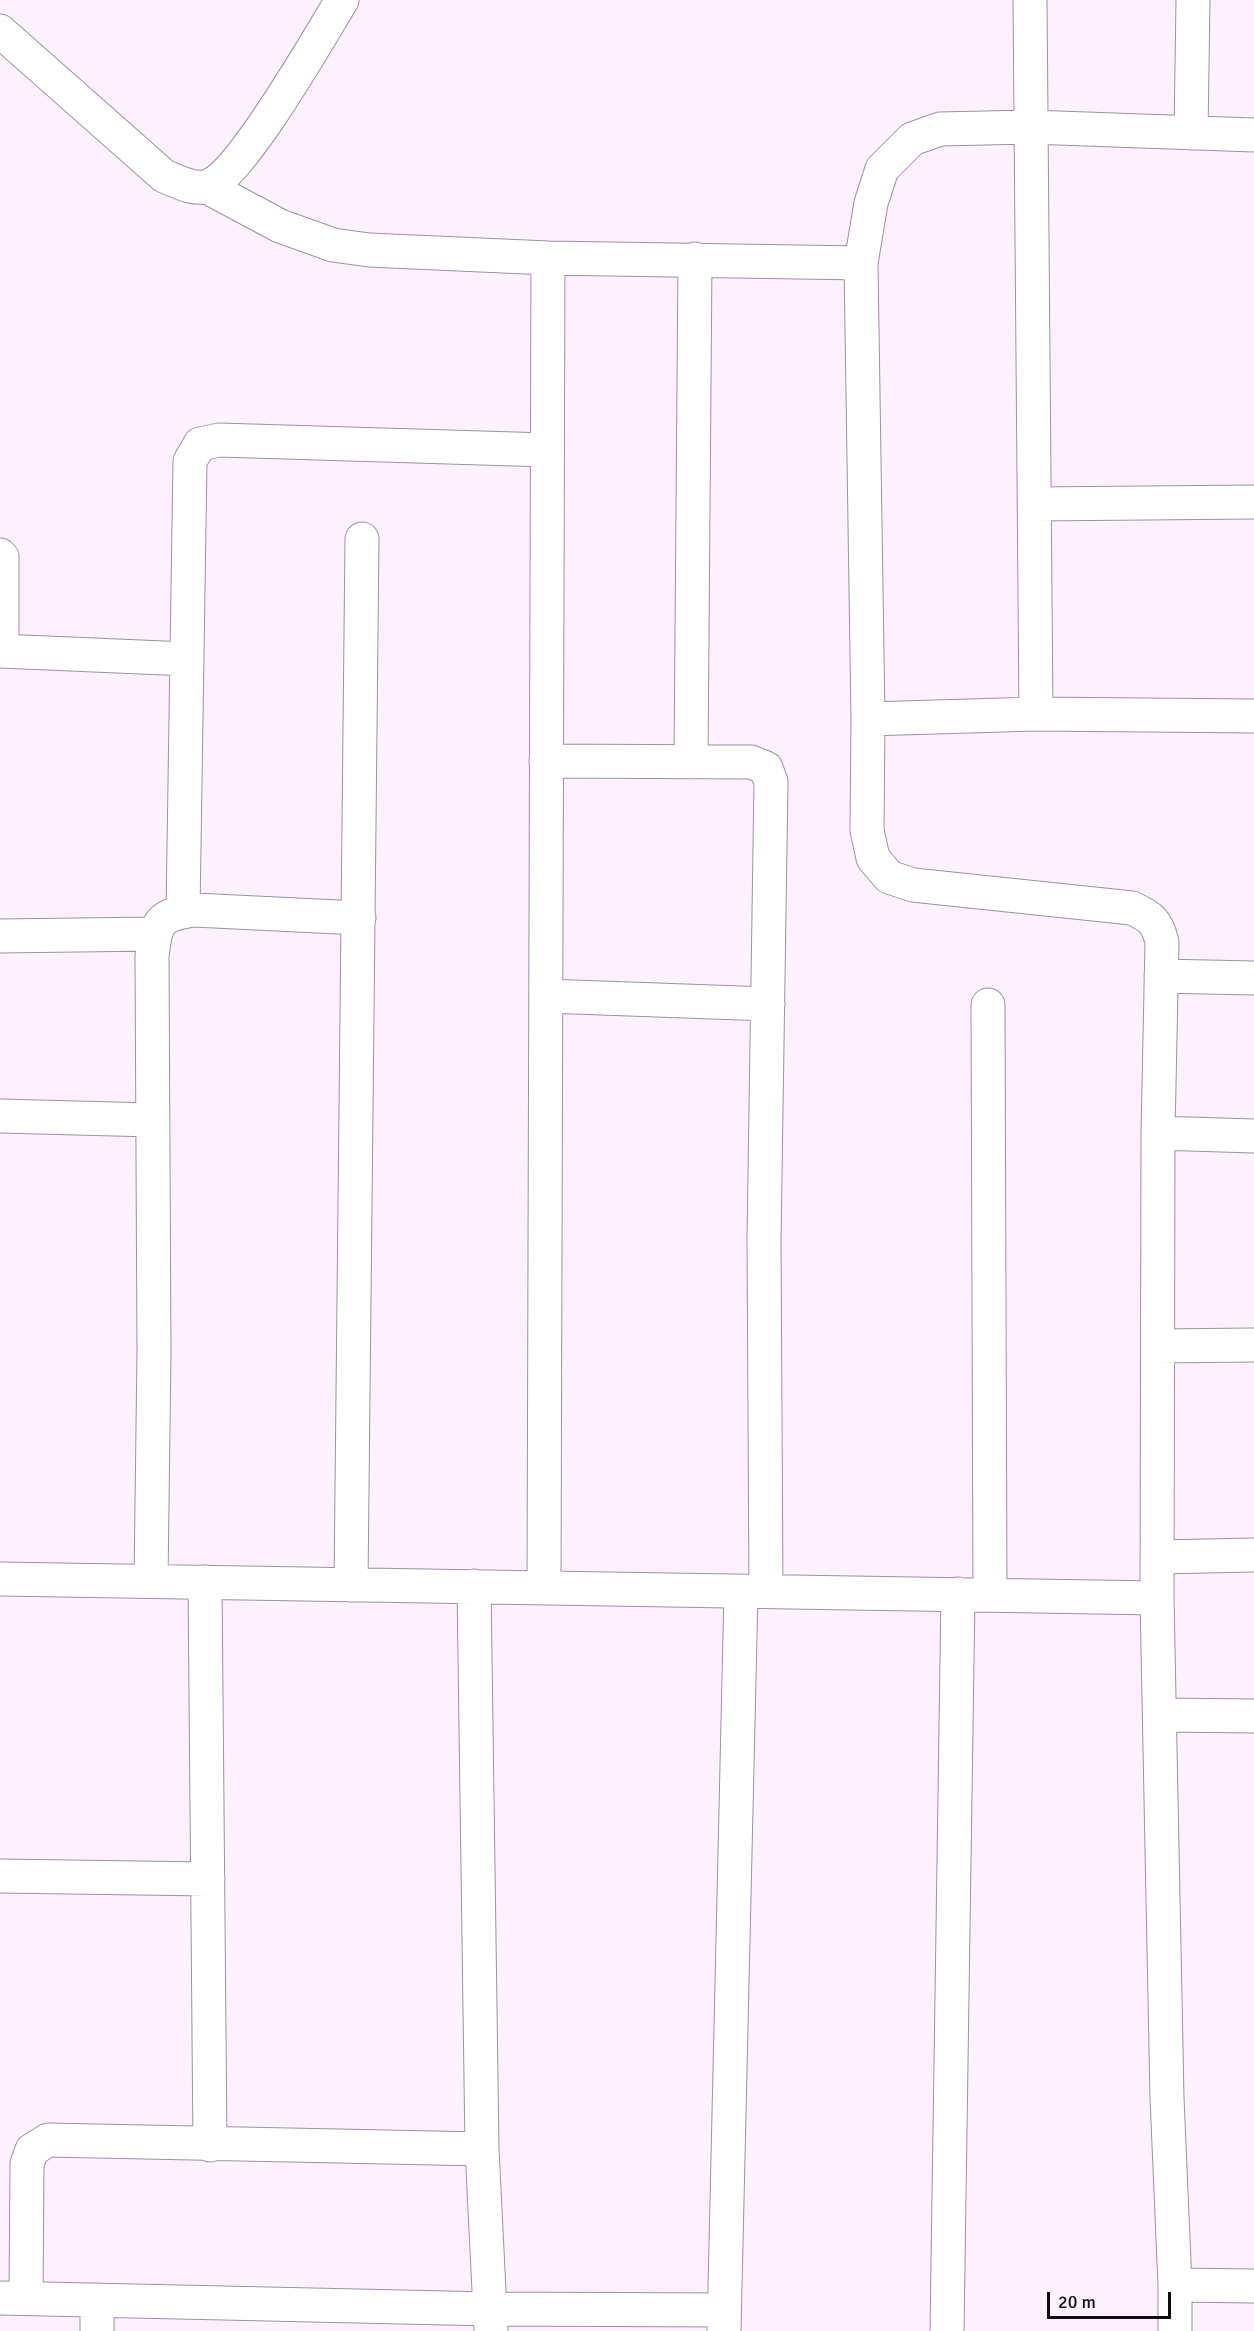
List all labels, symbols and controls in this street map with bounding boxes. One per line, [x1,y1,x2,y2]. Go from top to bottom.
scale bar [1050,2280,1174,2318]
text: 20 m [1058,2291,1096,2313]

